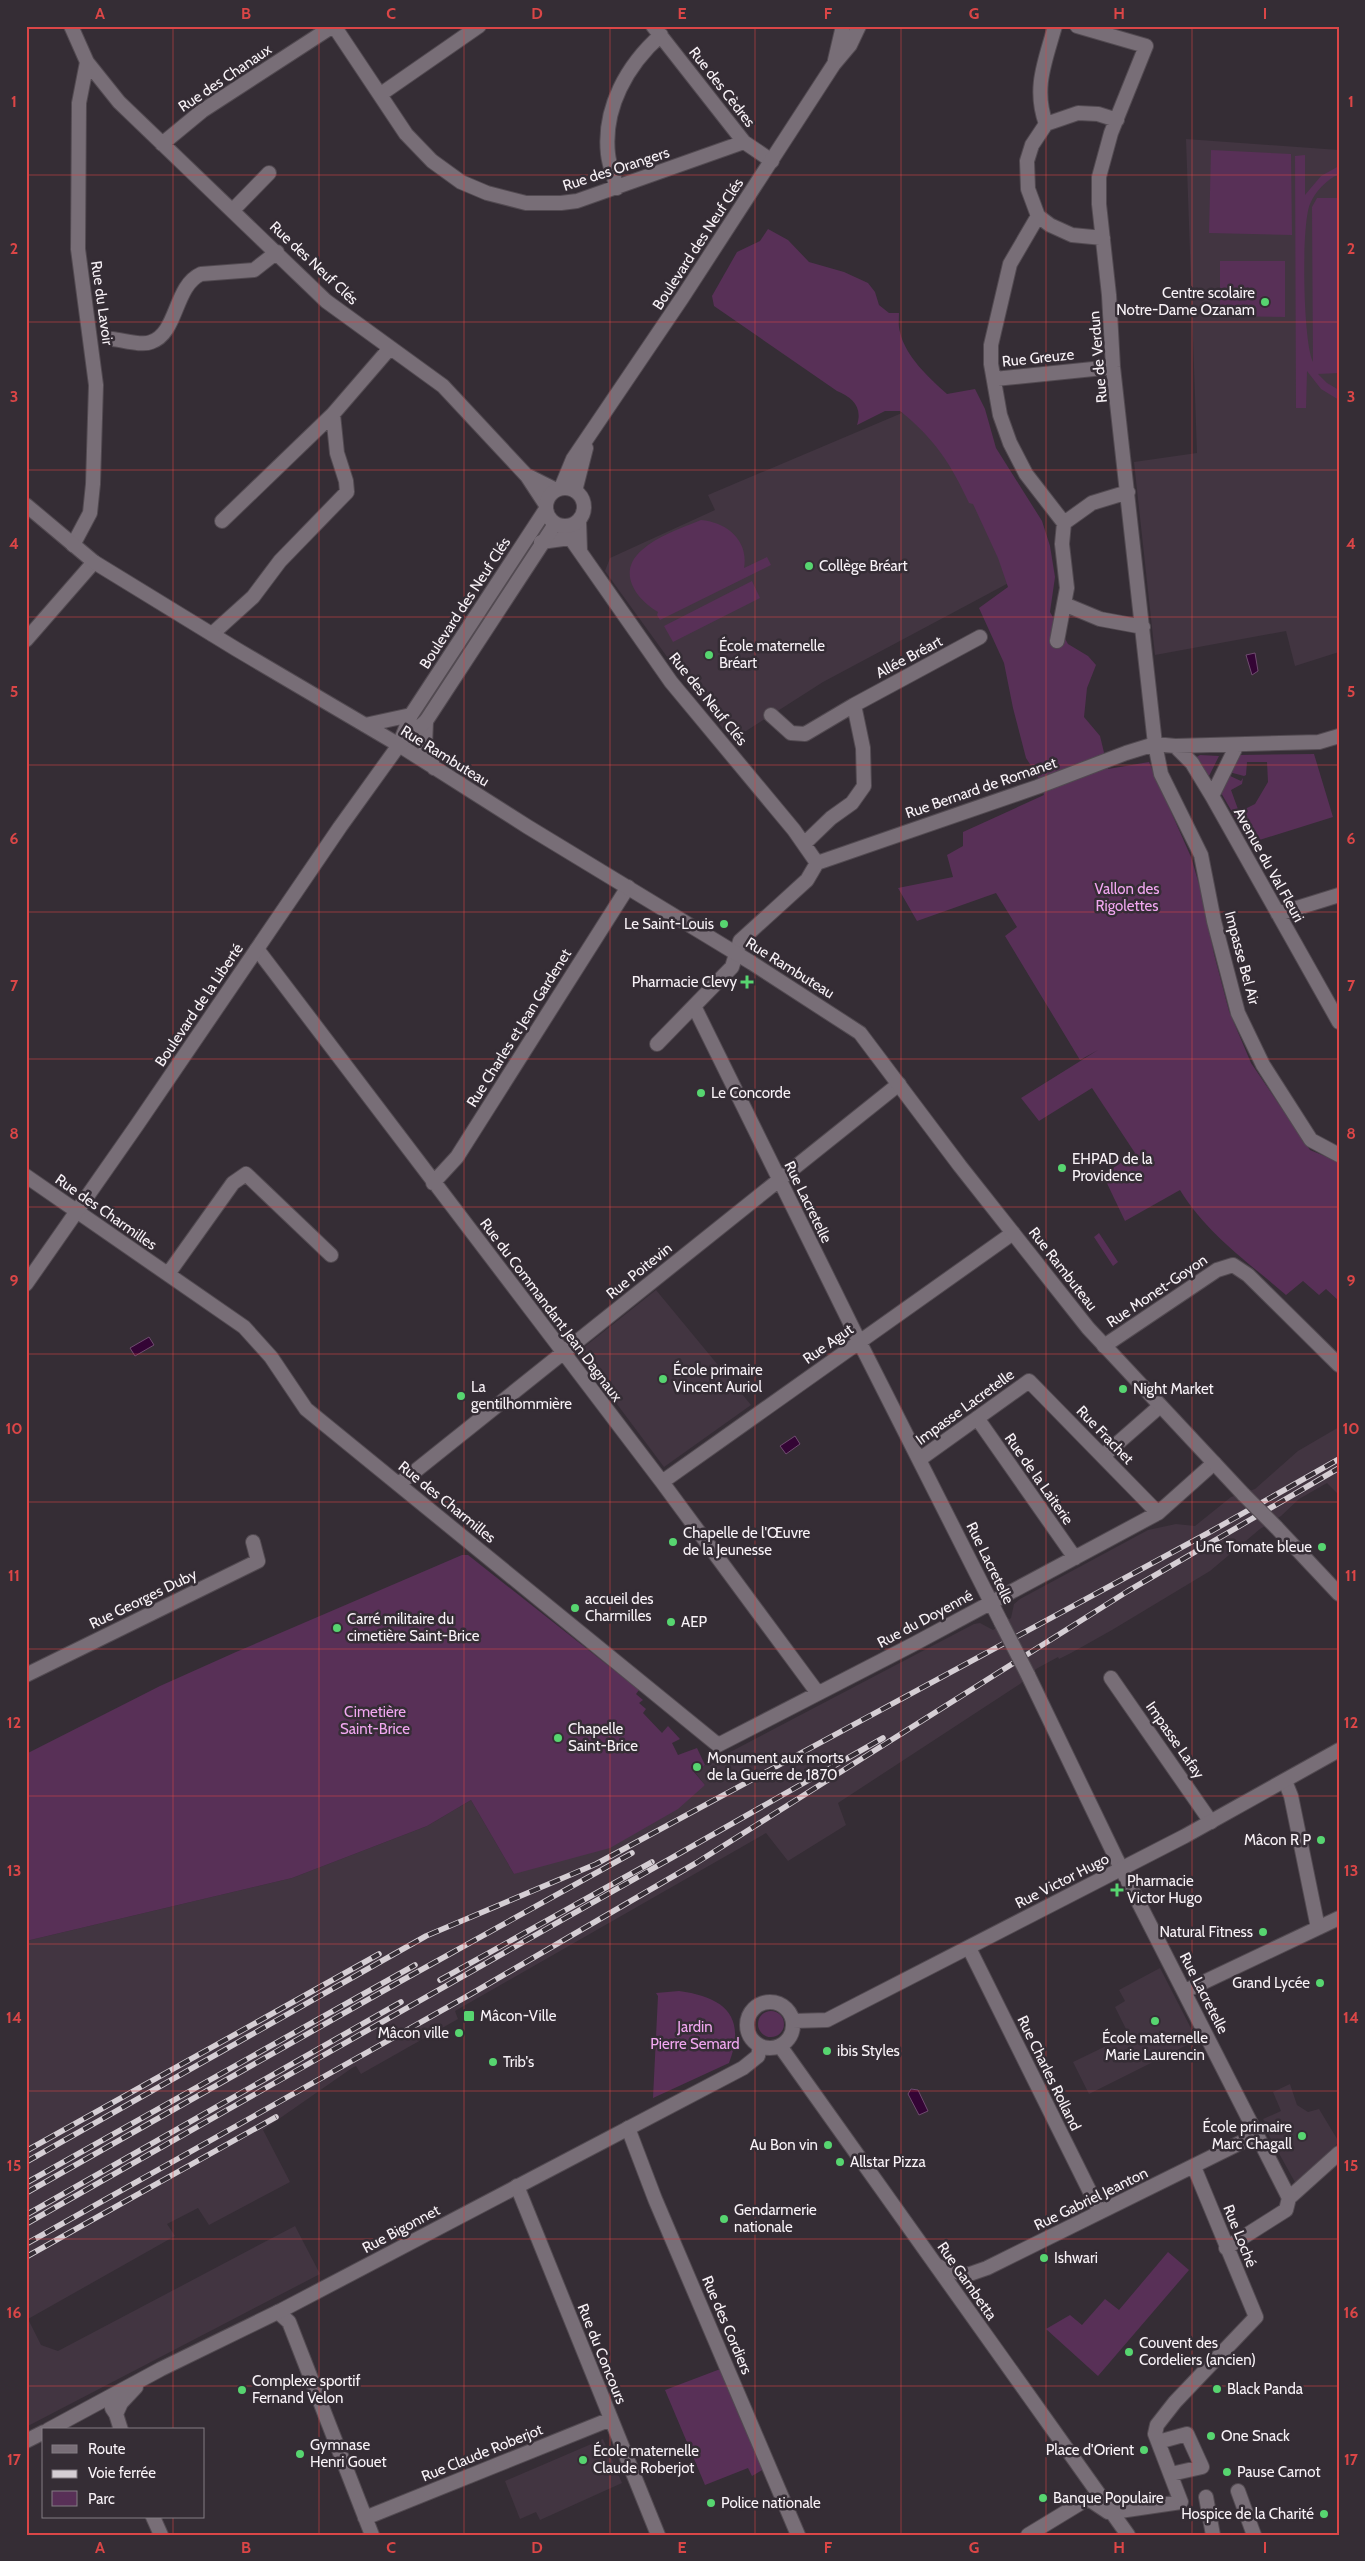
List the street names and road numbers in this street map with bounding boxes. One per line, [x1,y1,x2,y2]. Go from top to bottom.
street label: Rue des Chanaux [175,40,275,116]
street label: Rue des Cèdres [685,43,759,131]
street label: Rue des Orangers [560,143,672,195]
street label: Boulevard des Neuf Clés [649,175,747,313]
street label: Rue des Neuf Clés [266,217,362,309]
street label: Rue du Lavoir [87,260,117,347]
street label: Rue de Verdun [1085,310,1111,404]
street label: Rue Greuze [1001,345,1075,371]
street label: Boulevard des Neuf Clés [416,534,514,672]
street label: Allée Bréart [873,632,945,682]
street label: Rue des Neuf Clés [665,649,751,749]
street label: Rue Rambuteau [397,722,493,790]
street label: Rue Bernard de Romanet [903,754,1059,822]
street label: Avenue du Val Fleuri [1230,805,1308,925]
street label: Impasse Bel Air [1221,909,1263,1007]
street label: Rue Rambuteau [742,934,838,1002]
street label: Boulevard de la Liberté [151,940,247,1070]
street label: Rue Charles et Jean Gardenet [463,946,575,1110]
street label: Rue Lacretelle [780,1158,836,1246]
street label: Rue des Charmilles [52,1170,160,1254]
street label: Rue du Commandant Jean Dagnaux [476,1215,626,1405]
street label: Rue Rambuteau [1025,1224,1101,1314]
street label: Rue Poitevin [603,1239,675,1303]
street label: Rue Monet-Goyon [1103,1251,1211,1331]
street label: Rue Agut [799,1320,857,1368]
street label: Impasse Lacretelle [912,1365,1018,1449]
street label: Rue Frachet [1073,1402,1137,1468]
street label: Rue de la Laiterie [1001,1430,1077,1528]
street label: Rue des Charmilles [395,1457,499,1547]
street label: Rue Lacretelle [962,1519,1018,1607]
street label: Rue Georges Duby [86,1565,200,1633]
street label: Rue du Doyenné [874,1586,976,1652]
street label: Impasse Lafay [1142,1698,1208,1782]
street label: Rue Victor Hugo [1012,1850,1112,1912]
street label: Rue Lacretelle [1176,1949,1232,2037]
street label: Rue Charles Rolland [1013,2013,1085,2133]
street label: Rue Gabriel Jeanton [1031,2164,1151,2234]
street label: Rue Bigonnet [359,2201,443,2257]
street label: Rue Loché [1219,2202,1261,2270]
street label: Rue Gambetta [933,2238,1001,2324]
street label: Rue des Cordiers [698,2273,756,2377]
street label: Rue du Concours [574,2301,630,2407]
street label: Rue Claude Roberjot [419,2420,545,2486]

